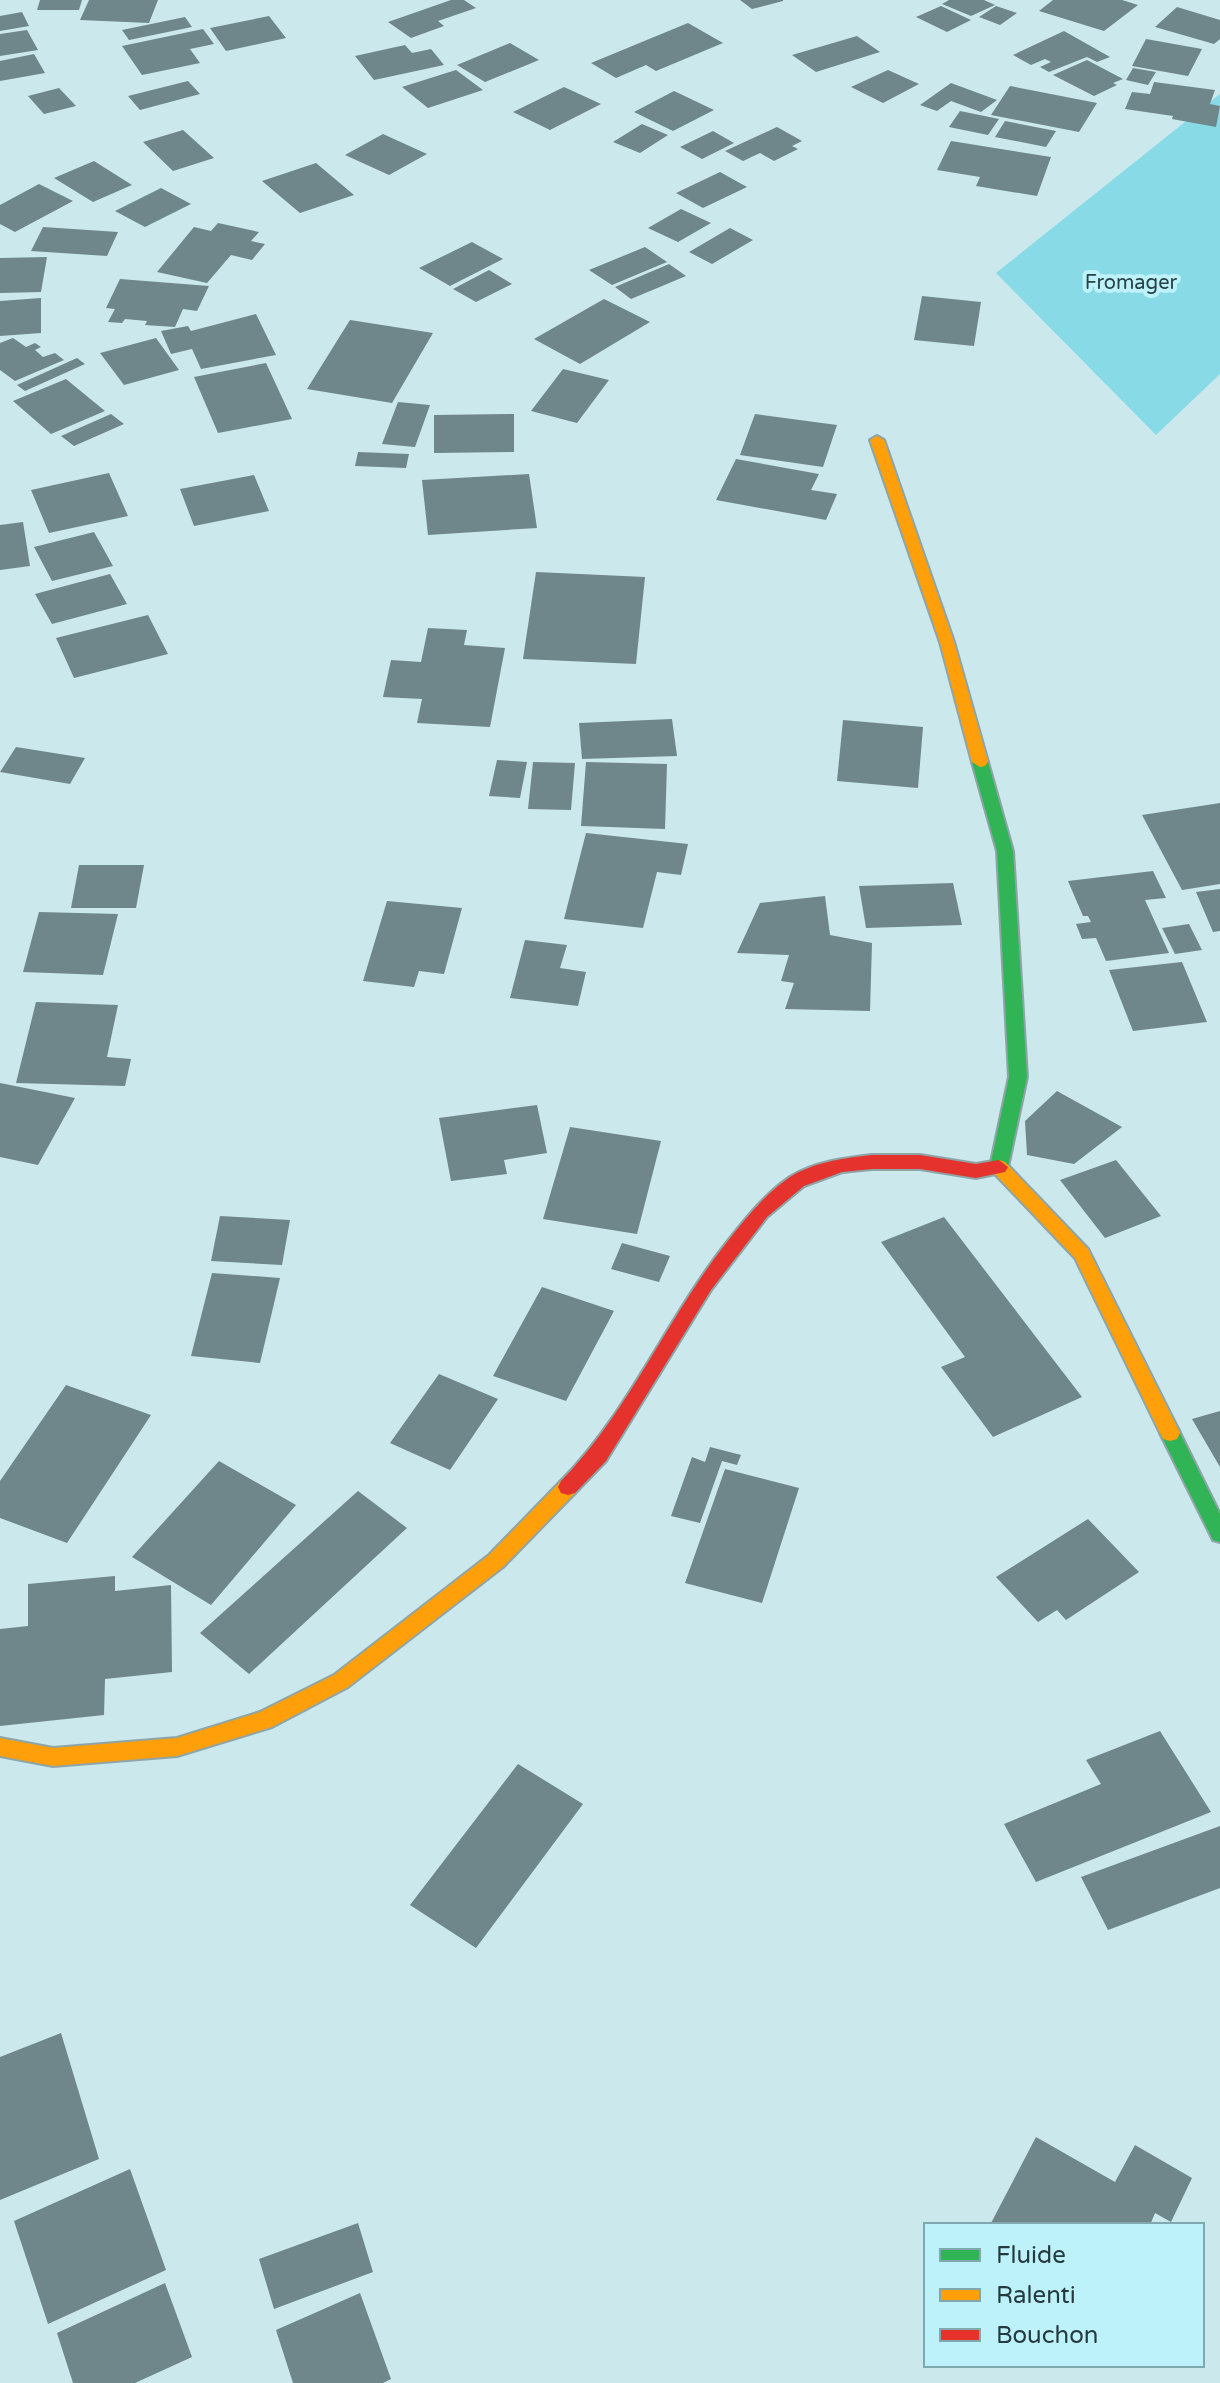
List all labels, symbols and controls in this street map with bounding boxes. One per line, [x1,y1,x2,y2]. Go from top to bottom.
park label: Fromager [1085,271,1178,295]
legend [924,2223,1204,2367]
text: Fluide [996,2241,1066,2270]
text: Ralenti [996,2281,1076,2310]
text: Bouchon [996,2321,1098,2350]

